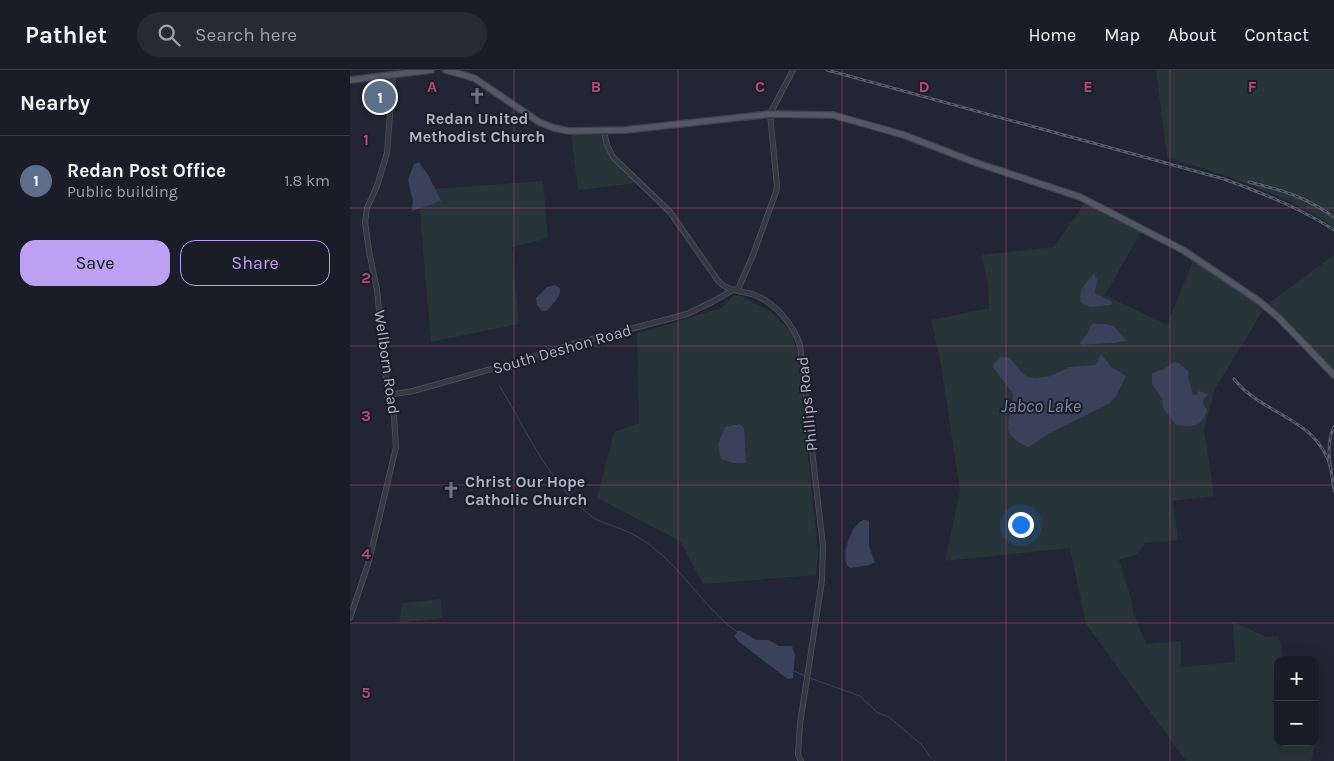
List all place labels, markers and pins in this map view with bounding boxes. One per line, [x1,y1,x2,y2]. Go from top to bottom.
pin: 1 [364,78,396,116]
church icon: Redan United Methodist Church [467,86,487,106]
place label: Redan United Methodist Church [409,109,545,146]
place label: Christ Our Hope Catholic Church [465,472,587,509]
church icon: Christ Our Hope Catholic Church [441,480,461,500]

